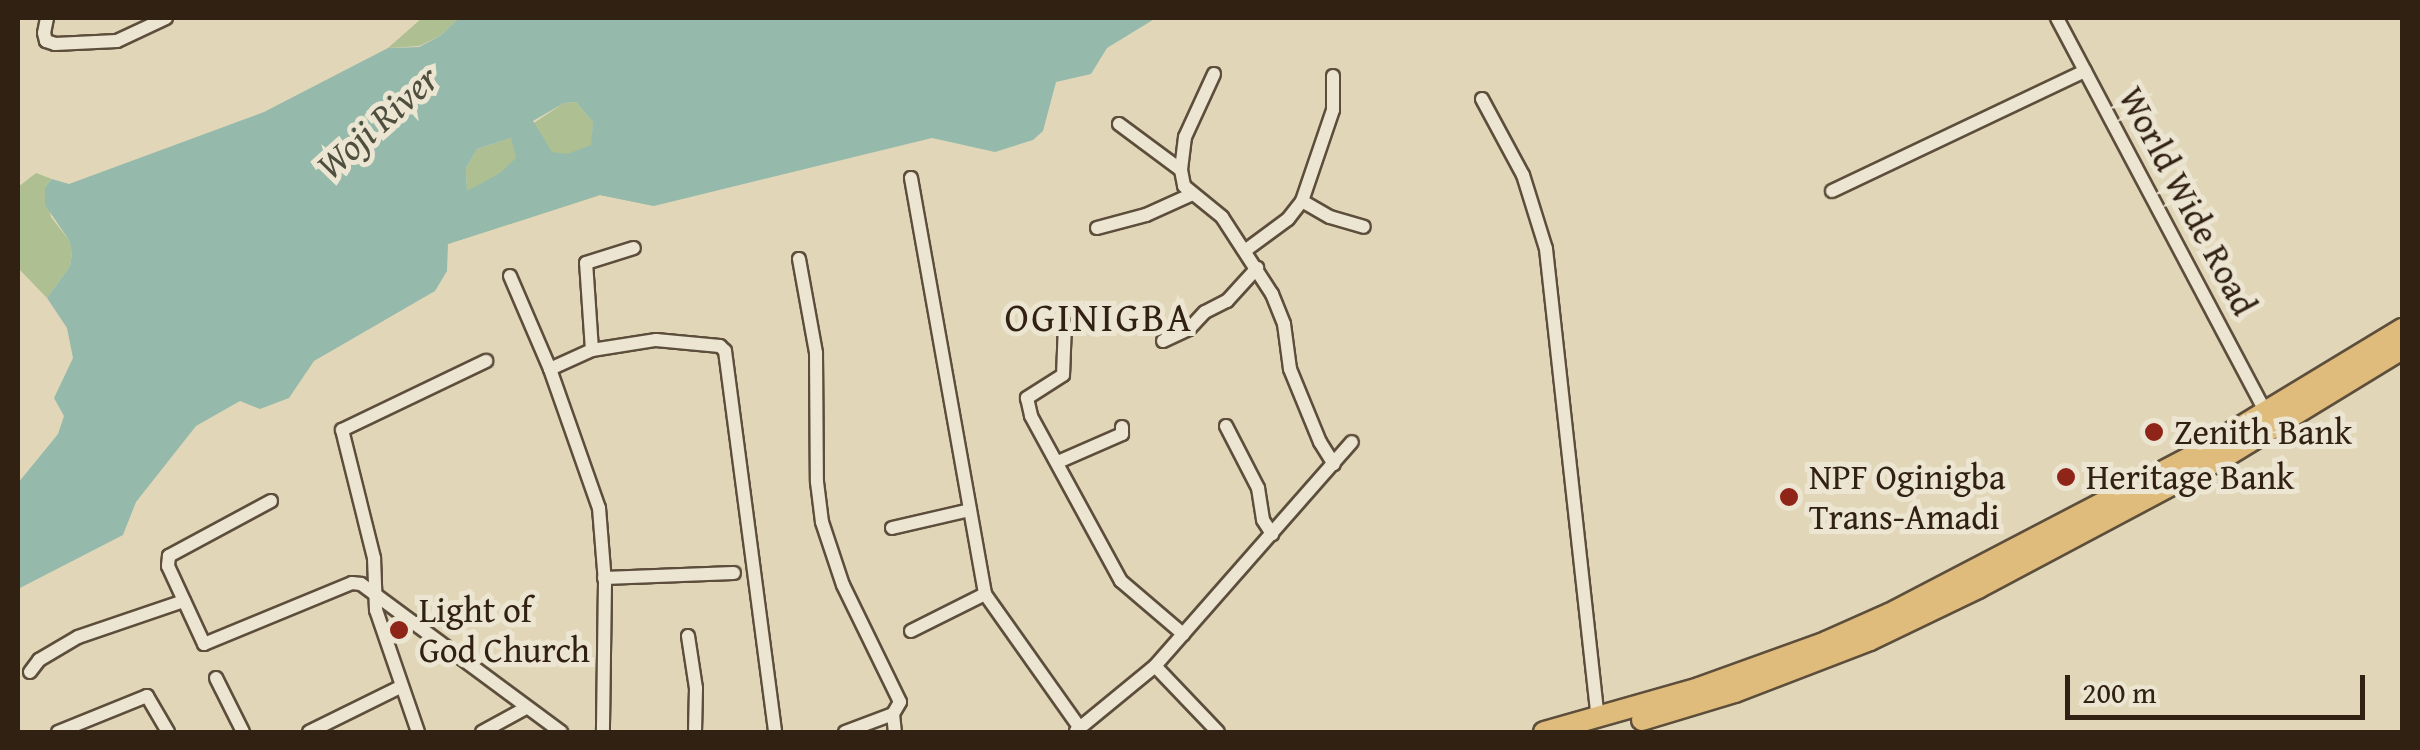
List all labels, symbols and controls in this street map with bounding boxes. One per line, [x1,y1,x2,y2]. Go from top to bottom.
water label: Woji River [307,55,447,189]
street label: World Wide Road [2110,80,2266,322]
district label: OGINIGBA [1004,293,1194,341]
place label: Zenith Bank [2174,411,2352,453]
marker: Zenith Bank [2143,421,2165,443]
place label: NPF Oginigba Trans-Amadi [1809,456,2006,538]
place label: Heritage Bank [2086,456,2294,498]
marker: Heritage Bank [2055,466,2077,488]
marker: NPF Oginigba Trans-Amadi [1778,486,1800,508]
place label: Light of God Church [419,589,590,671]
marker: Light of God Church [388,619,410,641]
scale bar [2070,655,2370,717]
text: 200 m [2082,670,2156,714]

